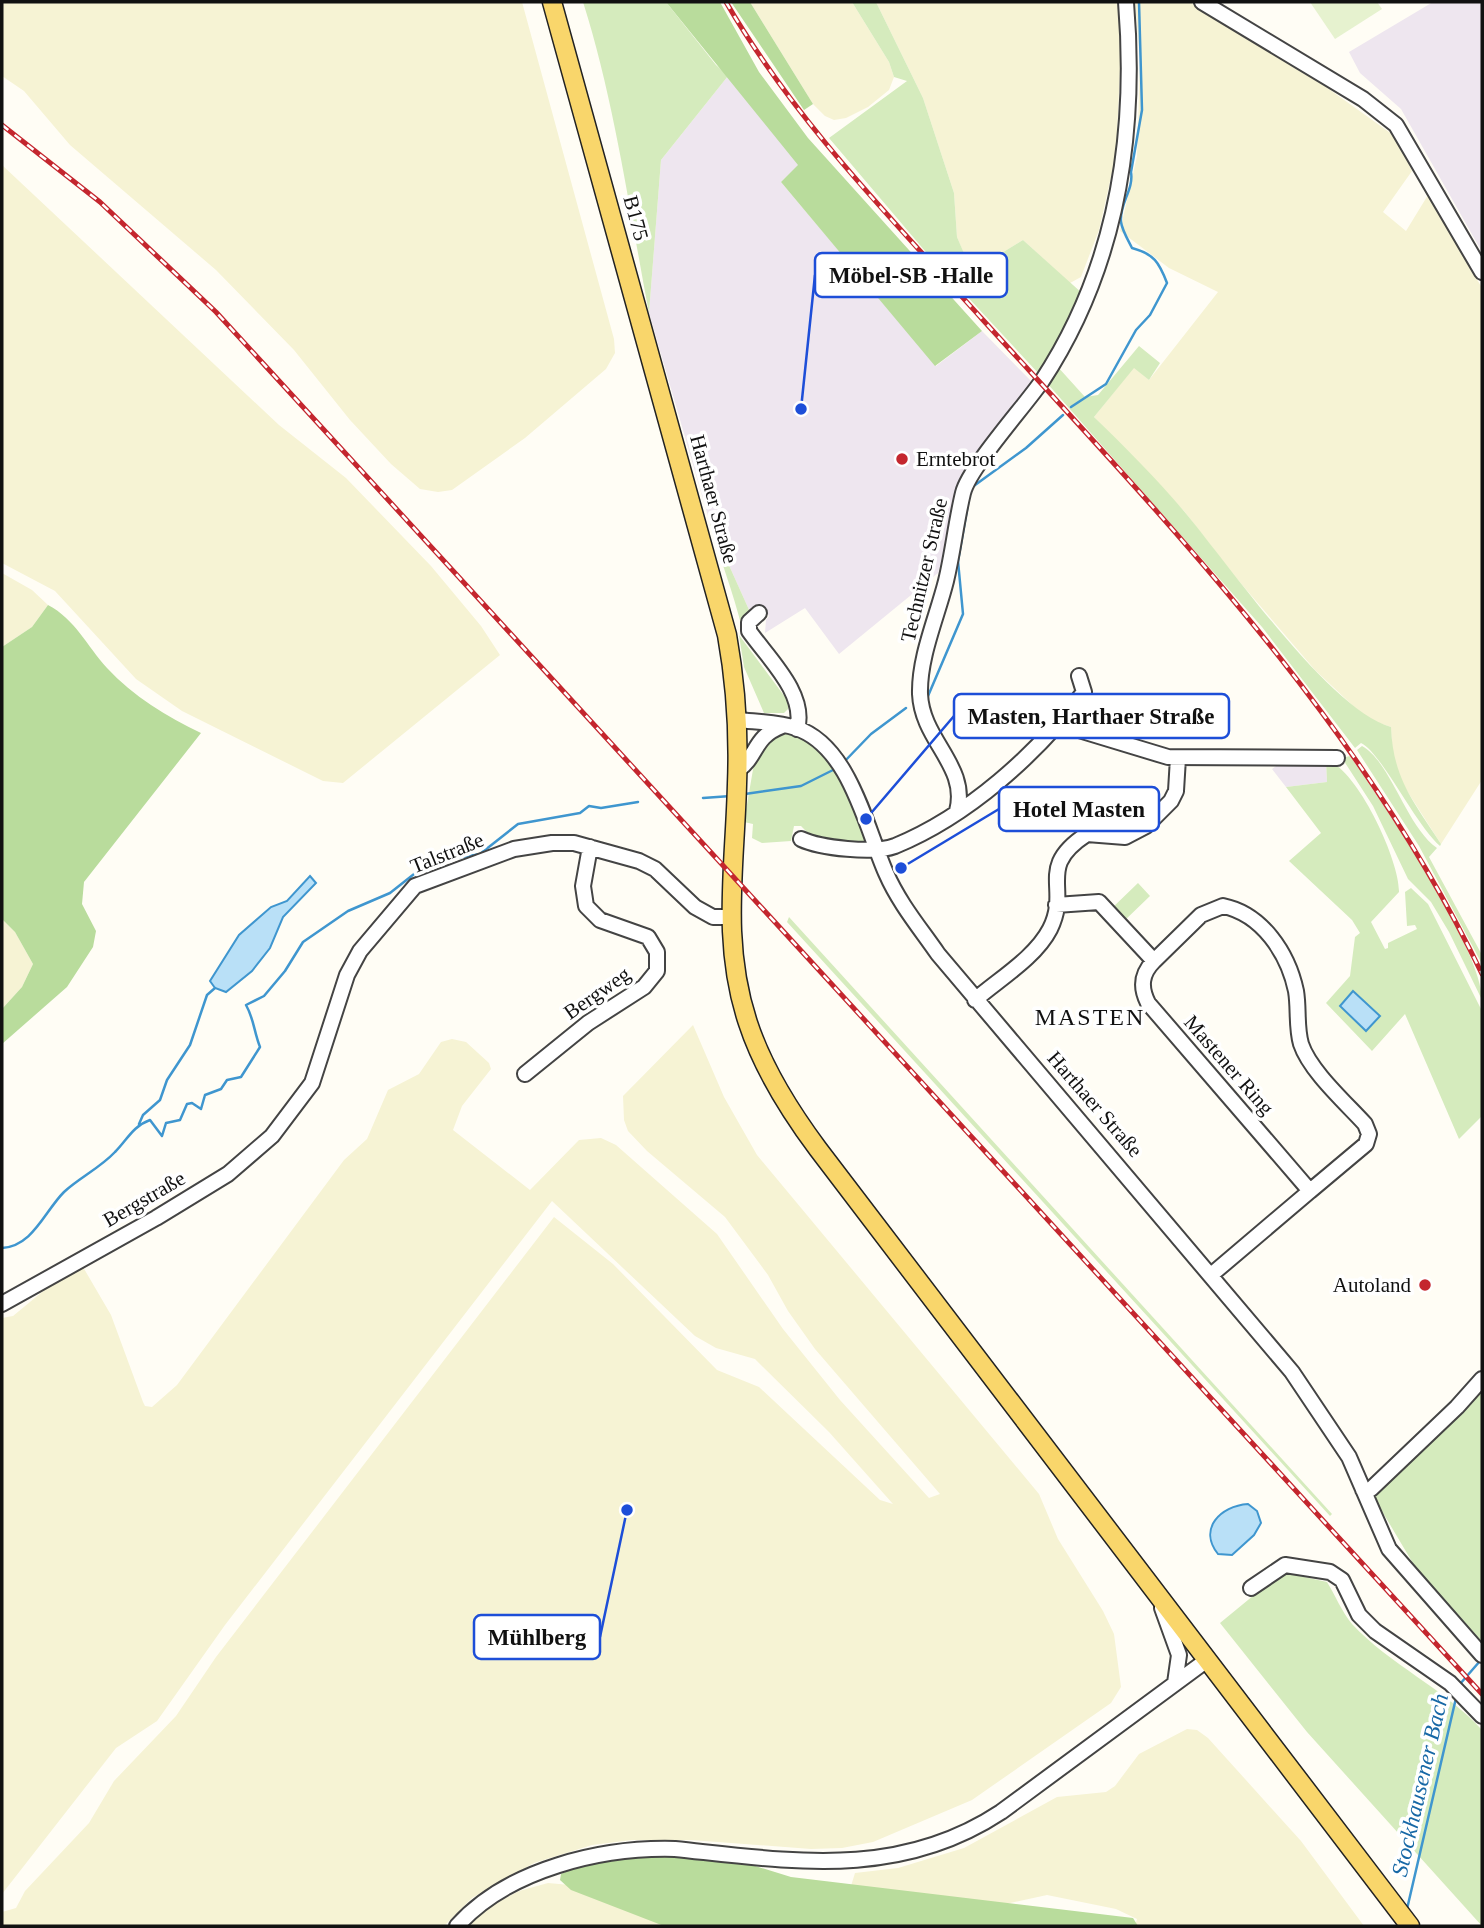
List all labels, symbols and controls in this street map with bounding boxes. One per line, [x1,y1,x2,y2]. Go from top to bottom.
street label: B175 [619,193,653,243]
callout: Möbel-SB -Halle [815,253,1007,297]
text: Möbel-SB -Halle [829,263,993,288]
street label: Harthaer Straße [685,432,743,566]
place label: Erntebrot [916,447,995,471]
marker: Erntebrot [894,451,910,467]
street label: Technitzer Straße [896,496,952,644]
callout: Masten, Harthaer Straße [954,694,1229,738]
text: Masten, Harthaer Straße [968,704,1214,729]
callout: Hotel Masten [999,787,1159,831]
text: Hotel Masten [1013,797,1145,822]
street label: Talstraße [407,828,487,878]
street label: Bergweg [559,961,635,1024]
district label: MASTEN [1035,1004,1145,1030]
street label: Mastener Ring [1179,1010,1279,1120]
street label: Harthaer Straße [1043,1046,1147,1162]
street label: Bergstraße [99,1166,189,1232]
place label: Autoland [1333,1273,1411,1297]
marker: Autoland [1417,1277,1433,1293]
callout: Mühlberg [474,1615,600,1659]
text: Mühlberg [488,1625,587,1650]
water label: Stockhausener Bach [1387,1691,1453,1879]

